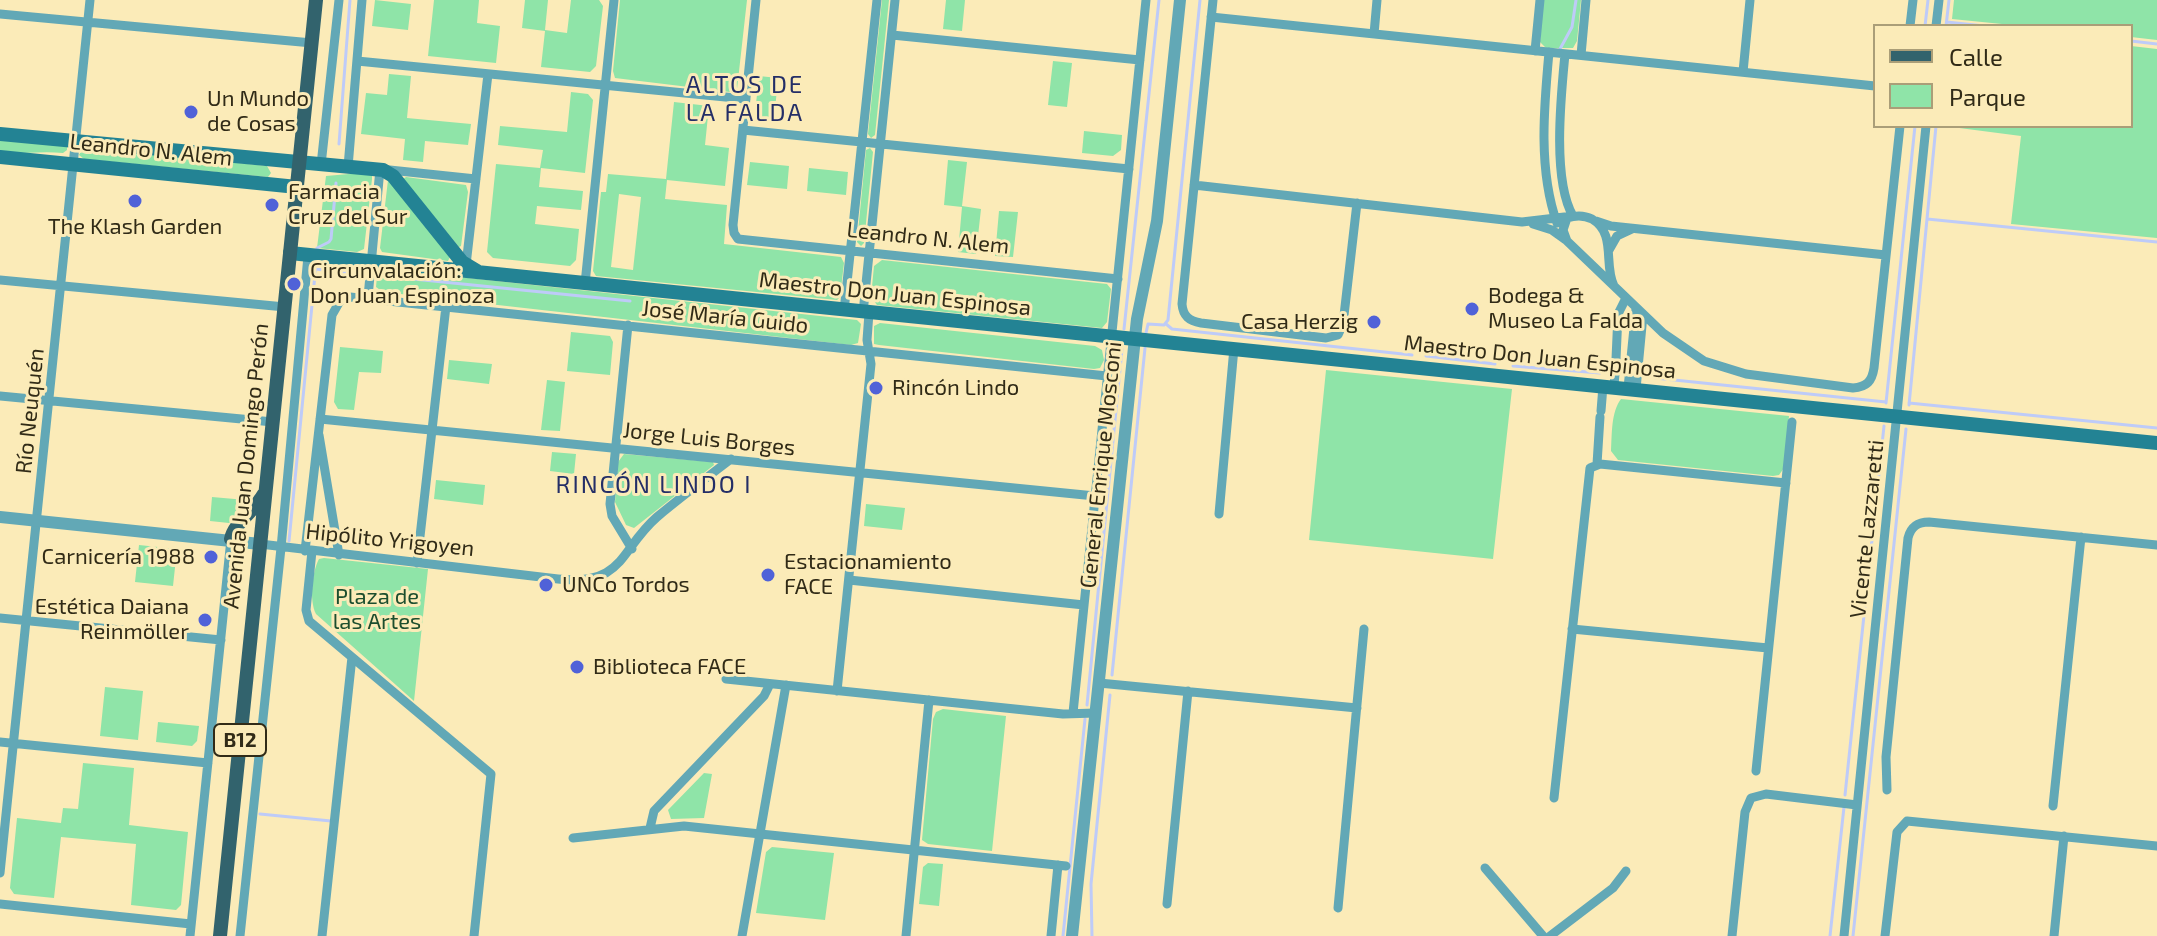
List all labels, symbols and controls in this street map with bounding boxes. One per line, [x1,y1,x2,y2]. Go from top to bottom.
legend [1873,24,2133,128]
text: Calle [1949,42,2003,71]
district label: ALTOS DE LA FALDA [686,71,804,127]
text: Parque [1949,82,2026,111]
place label: Un Mundo de Cosas [207,86,309,138]
marker: Un Mundo de Cosas [182,103,200,121]
street label: Leandro N. Alem [68,128,234,172]
place label: Farmacia Cruz del Sur [288,179,408,230]
marker: The Klash Garden [126,192,144,210]
marker: Farmacia Cruz del Sur [263,196,281,214]
place label: The Klash Garden [48,214,222,240]
street label: Leandro N. Alem [845,216,1011,260]
place label: Circunvalación: Don Juan Espinoza [310,258,495,310]
street label: Maestro Don Juan Espinosa [758,267,1032,321]
marker: Circunvalación: Don Juan Espinoza [285,275,303,293]
place label: Bodega & Museo La Falda [1488,283,1643,334]
street label: José María Guido [640,295,810,339]
marker: Bodega & Museo La Falda [1463,300,1481,318]
place label: Casa Herzig [1241,309,1358,335]
marker: Casa Herzig [1365,313,1383,331]
street label: Avenida Juan Domingo Perón [218,322,274,610]
street label: Maestro Don Juan Espinosa [1403,330,1677,384]
street label: General Enrique Mosconi [1075,340,1127,590]
street label: Río Neuquén [10,347,50,475]
place label: Rincón Lindo [892,375,1019,401]
marker: Rincón Lindo [867,379,885,397]
street label: Jorge Luis Borges [622,417,796,461]
street label: Vicente Lazzaretti [1844,438,1890,620]
district label: RINCÓN LINDO I [556,471,752,499]
street label: Hipólito Yrigoyen [304,518,476,562]
place label: Carnicería 1988 [42,544,195,570]
marker: Carnicería 1988 [202,548,220,566]
place label: Estacionamiento FACE [784,549,952,600]
marker: Estacionamiento FACE [759,566,777,584]
place label: UNCo Tordos [562,572,690,598]
marker: UNCo Tordos [537,576,555,594]
park label: Plaza de las Artes [333,584,421,636]
place label: Estética Daiana Reinmöller [35,594,189,646]
marker: Estética Daiana Reinmöller [196,611,214,629]
place label: Biblioteca FACE [593,654,746,680]
marker: Biblioteca FACE [568,658,586,676]
road number: B12 [214,724,266,756]

